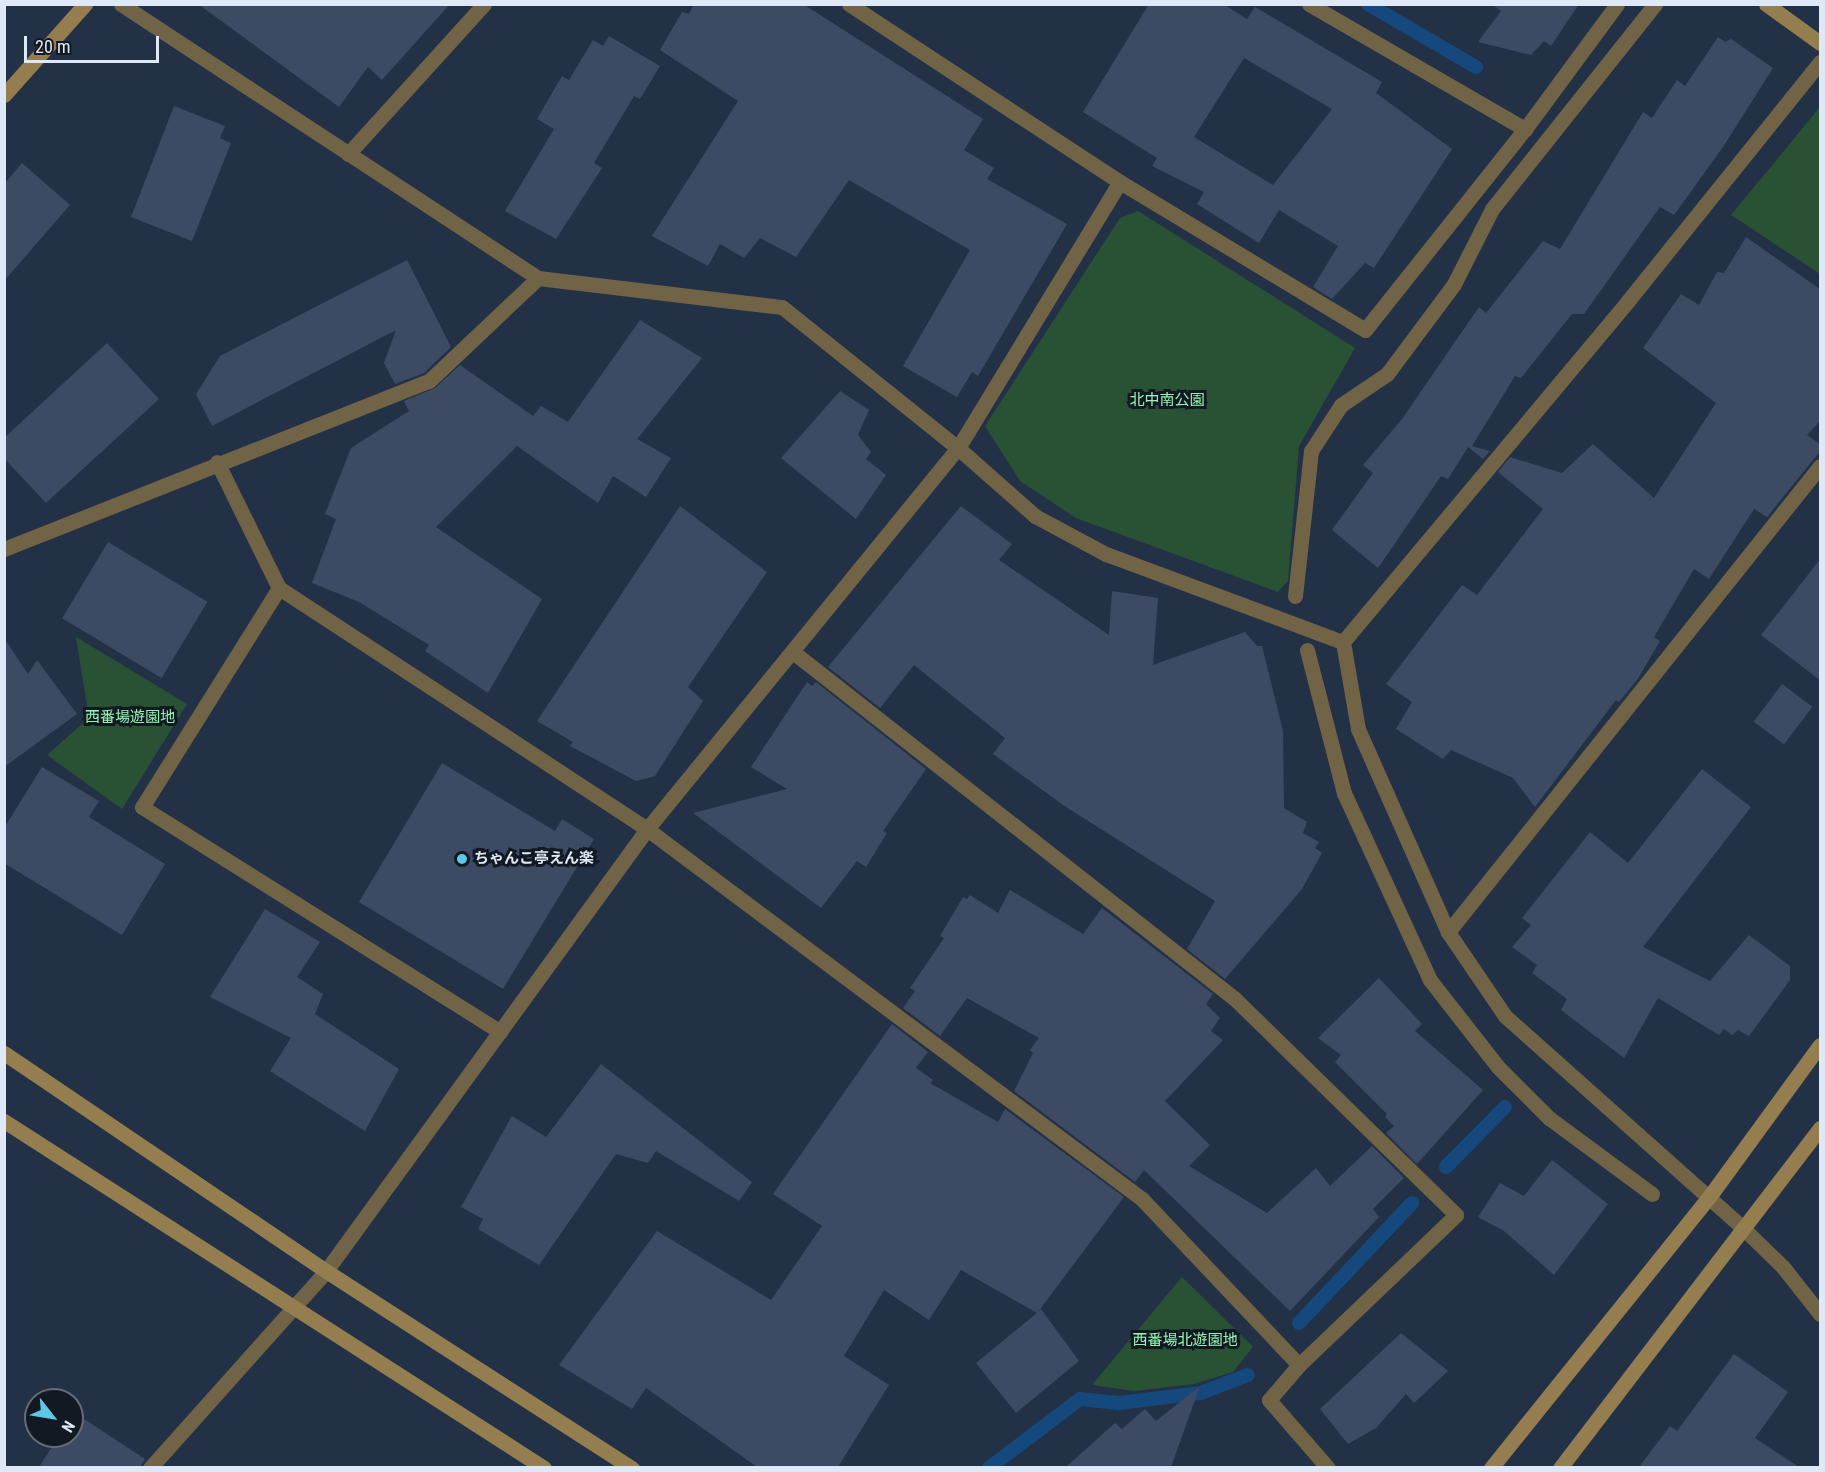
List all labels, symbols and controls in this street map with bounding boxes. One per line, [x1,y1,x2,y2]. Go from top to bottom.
scale bar [27,24,162,62]
text: 20 m [35,36,70,57]
park label: 北中南公園 [1130,392,1204,410]
park label: 西番場遊園地 [85,709,175,727]
place label: ちゃんこ亭えん楽 [474,850,594,868]
marker: ちゃんこ亭えん楽 [455,852,469,866]
park label: 西番場北遊園地 [1133,1332,1237,1350]
north arrow [24,1388,84,1448]
text: N [57,1417,79,1436]

